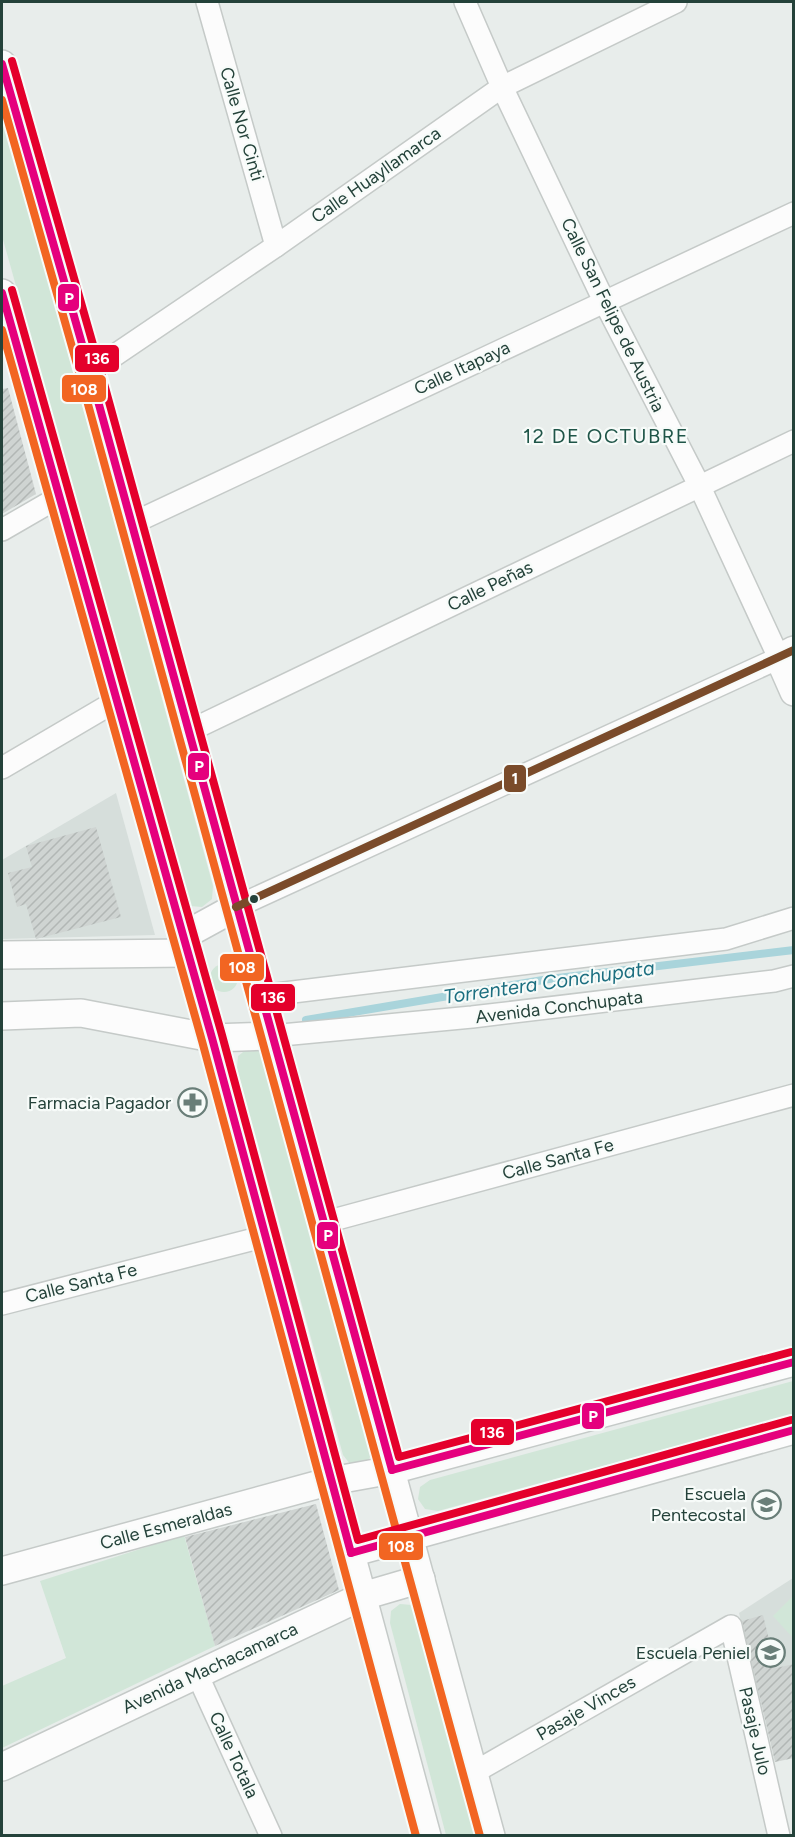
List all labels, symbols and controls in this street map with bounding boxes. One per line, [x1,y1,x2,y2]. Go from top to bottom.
street label: Calle Nor Cinti [215,65,269,183]
street label: Calle Huayllamarca [307,122,445,228]
street label: Calle San Felipe de Austria [556,214,670,416]
line badge: P [57,283,80,312]
text: P [64,289,74,308]
street label: Calle Itapaya [411,336,513,400]
line badge: 136 [74,344,120,373]
text: 136 [85,349,109,368]
line badge: 108 [61,374,107,403]
text: 108 [71,380,98,399]
district label: 12 DE OCTUBRE [523,424,689,448]
street label: Calle Peñas [444,556,536,616]
line badge: P [187,752,210,781]
text: P [194,757,204,776]
line badge: 1 [503,764,527,793]
text: 1 [512,769,518,788]
unlabelled marker [248,893,260,905]
line badge: 108 [219,953,265,982]
water label: Torrentera Conchupata [442,955,656,1009]
text: 108 [229,958,256,977]
line badge: 136 [250,983,296,1012]
street label: Avenida Conchupata [474,986,644,1028]
text: 136 [261,988,285,1007]
pharmacy icon: Farmacia Pagador [176,1087,208,1119]
place label: Farmacia Pagador [28,1092,171,1114]
street label: Calle Santa Fe [500,1134,616,1184]
line badge: P [316,1221,339,1250]
text: P [323,1226,333,1245]
street label: Calle Santa Fe [23,1258,139,1308]
line badge: P [581,1402,605,1430]
text: P [588,1407,598,1426]
line badge: 136 [470,1418,515,1446]
text: 136 [480,1423,504,1442]
place label: Escuela Pentecostal [651,1483,746,1526]
school or university icon: Escuela Pentecostal [751,1488,783,1520]
street label: Calle Esmeraldas [98,1498,234,1554]
line badge: 108 [378,1532,424,1561]
text: 108 [388,1537,415,1556]
street label: Avenida Machacamarca [119,1618,301,1718]
school or university icon: Escuela Peniel [755,1637,787,1669]
place label: Escuela Peniel [636,1642,750,1664]
street label: Pasaje Vinces [533,1671,639,1745]
street label: Pasaje Julo [734,1685,776,1777]
street label: Calle Totala [204,1708,264,1802]

